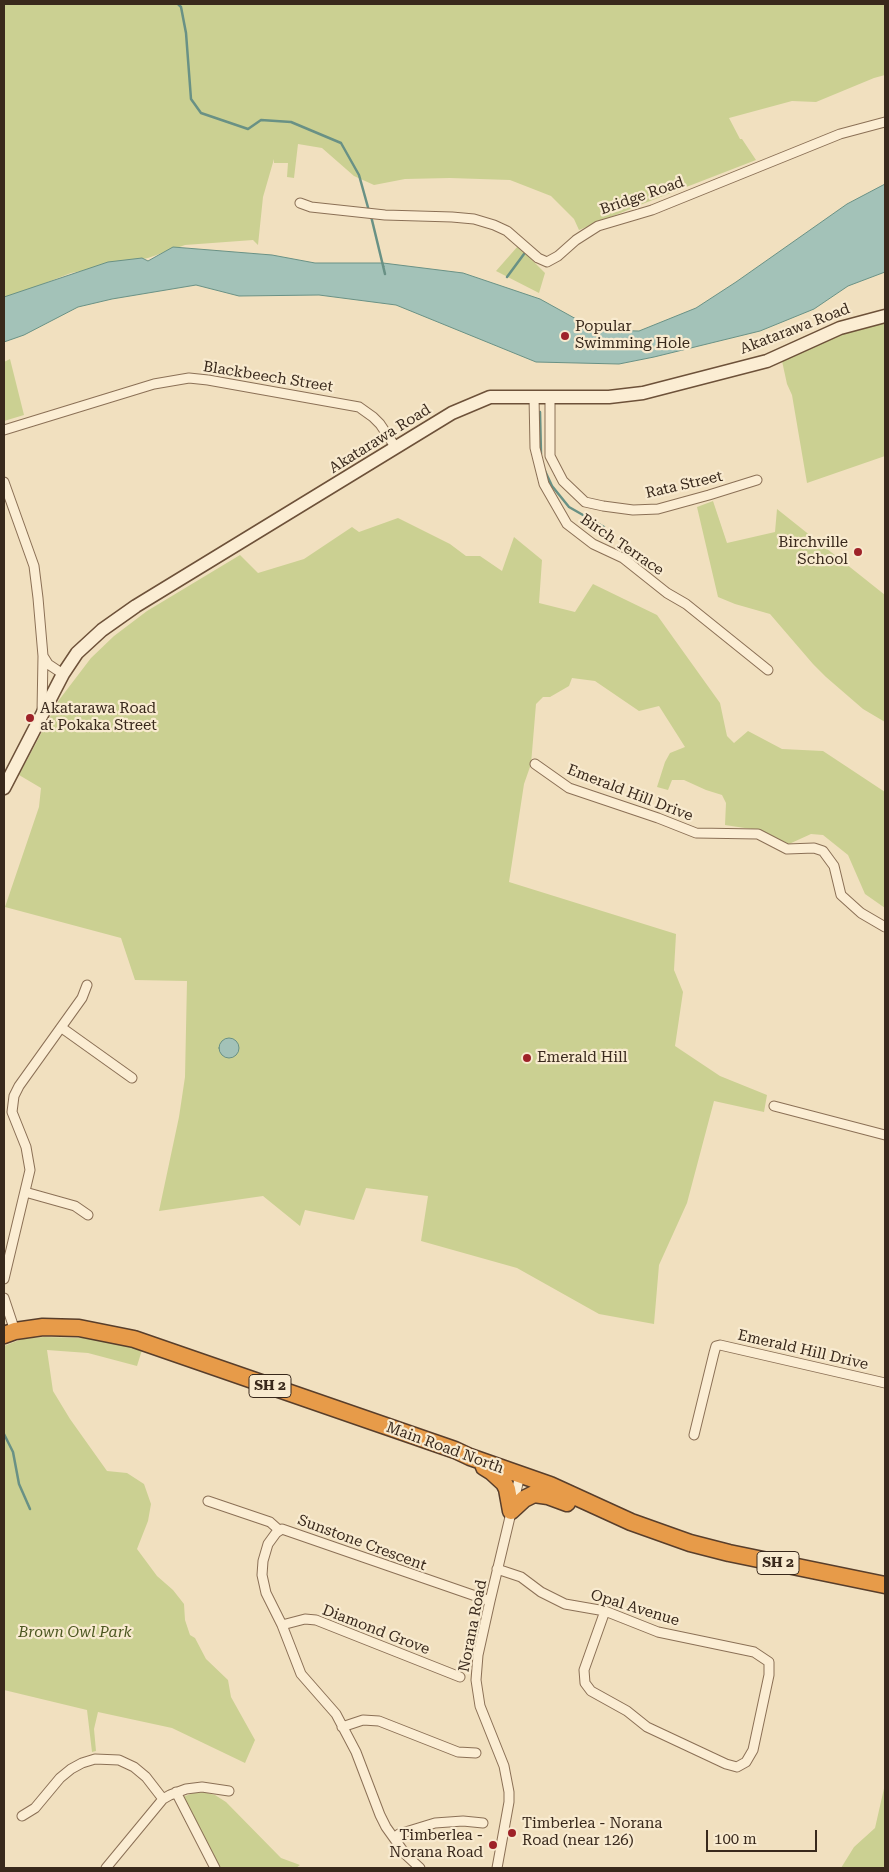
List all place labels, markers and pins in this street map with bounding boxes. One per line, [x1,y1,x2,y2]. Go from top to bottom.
place label: Popular Swimming Hole [575,318,690,353]
marker: Popular Swimming Hole [559,330,571,342]
place label: Birchville School [778,534,848,569]
marker: Birchville School [852,546,864,558]
place label: Akatarawa Road at Pokaka Street [40,700,157,735]
marker: Akatarawa Road at Pokaka Street [24,712,36,724]
place label: Emerald Hill [537,1049,627,1067]
marker: Emerald Hill [521,1052,533,1064]
place label: Timberlea - Norana Road (near 126) [522,1815,662,1850]
place label: Timberlea - Norana Road [389,1827,483,1862]
marker: Timberlea - Norana Road (near 126) [506,1827,518,1839]
marker: Timberlea - Norana Road [487,1839,499,1851]

